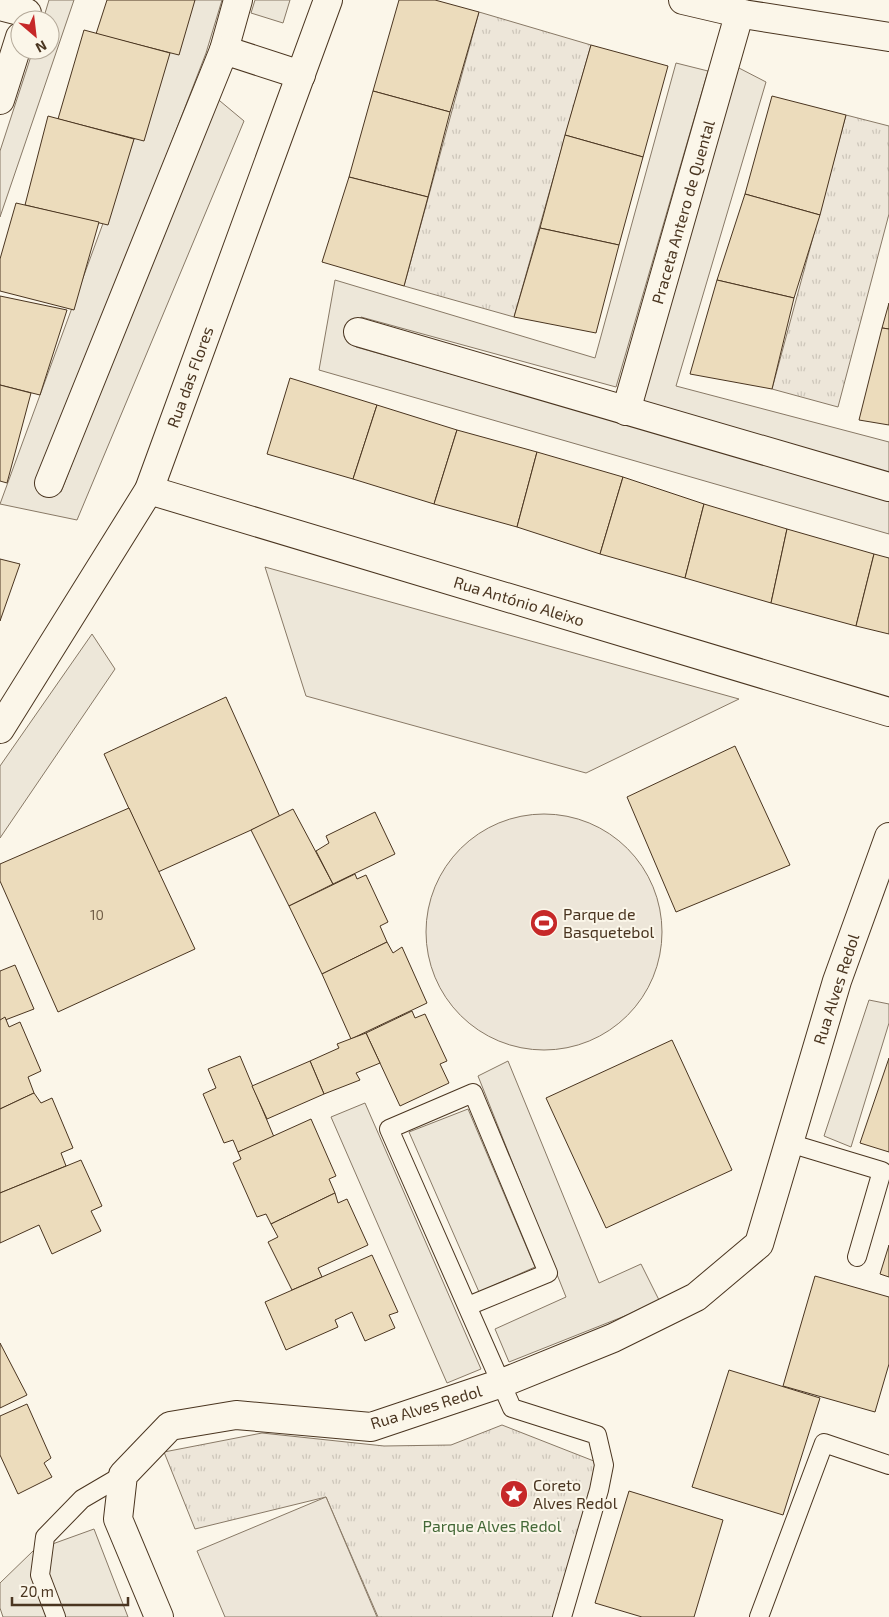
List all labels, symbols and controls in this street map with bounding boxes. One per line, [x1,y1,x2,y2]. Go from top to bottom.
north arrow [10,10,60,60]
text: N [33,37,50,57]
street label: Praceta Antero de Quental [647,117,719,306]
street label: Rua das Flores [162,324,217,430]
street label: Rua António Aleixo [452,572,587,629]
place label: Parque de Basquetebol [563,904,655,941]
house number: 10 [90,906,104,923]
sports icon: Parque de Basquetebol [529,908,559,938]
street label: Rua Alves Redol [809,931,862,1047]
street label: Rua Alves Redol [368,1380,484,1432]
place label: Coreto Alves Redol [533,1475,618,1512]
place icon: Coreto Alves Redol [499,1479,529,1509]
park label: Parque Alves Redol [423,1516,562,1535]
scale bar [12,1574,129,1606]
text: 20 m [20,1582,54,1600]

